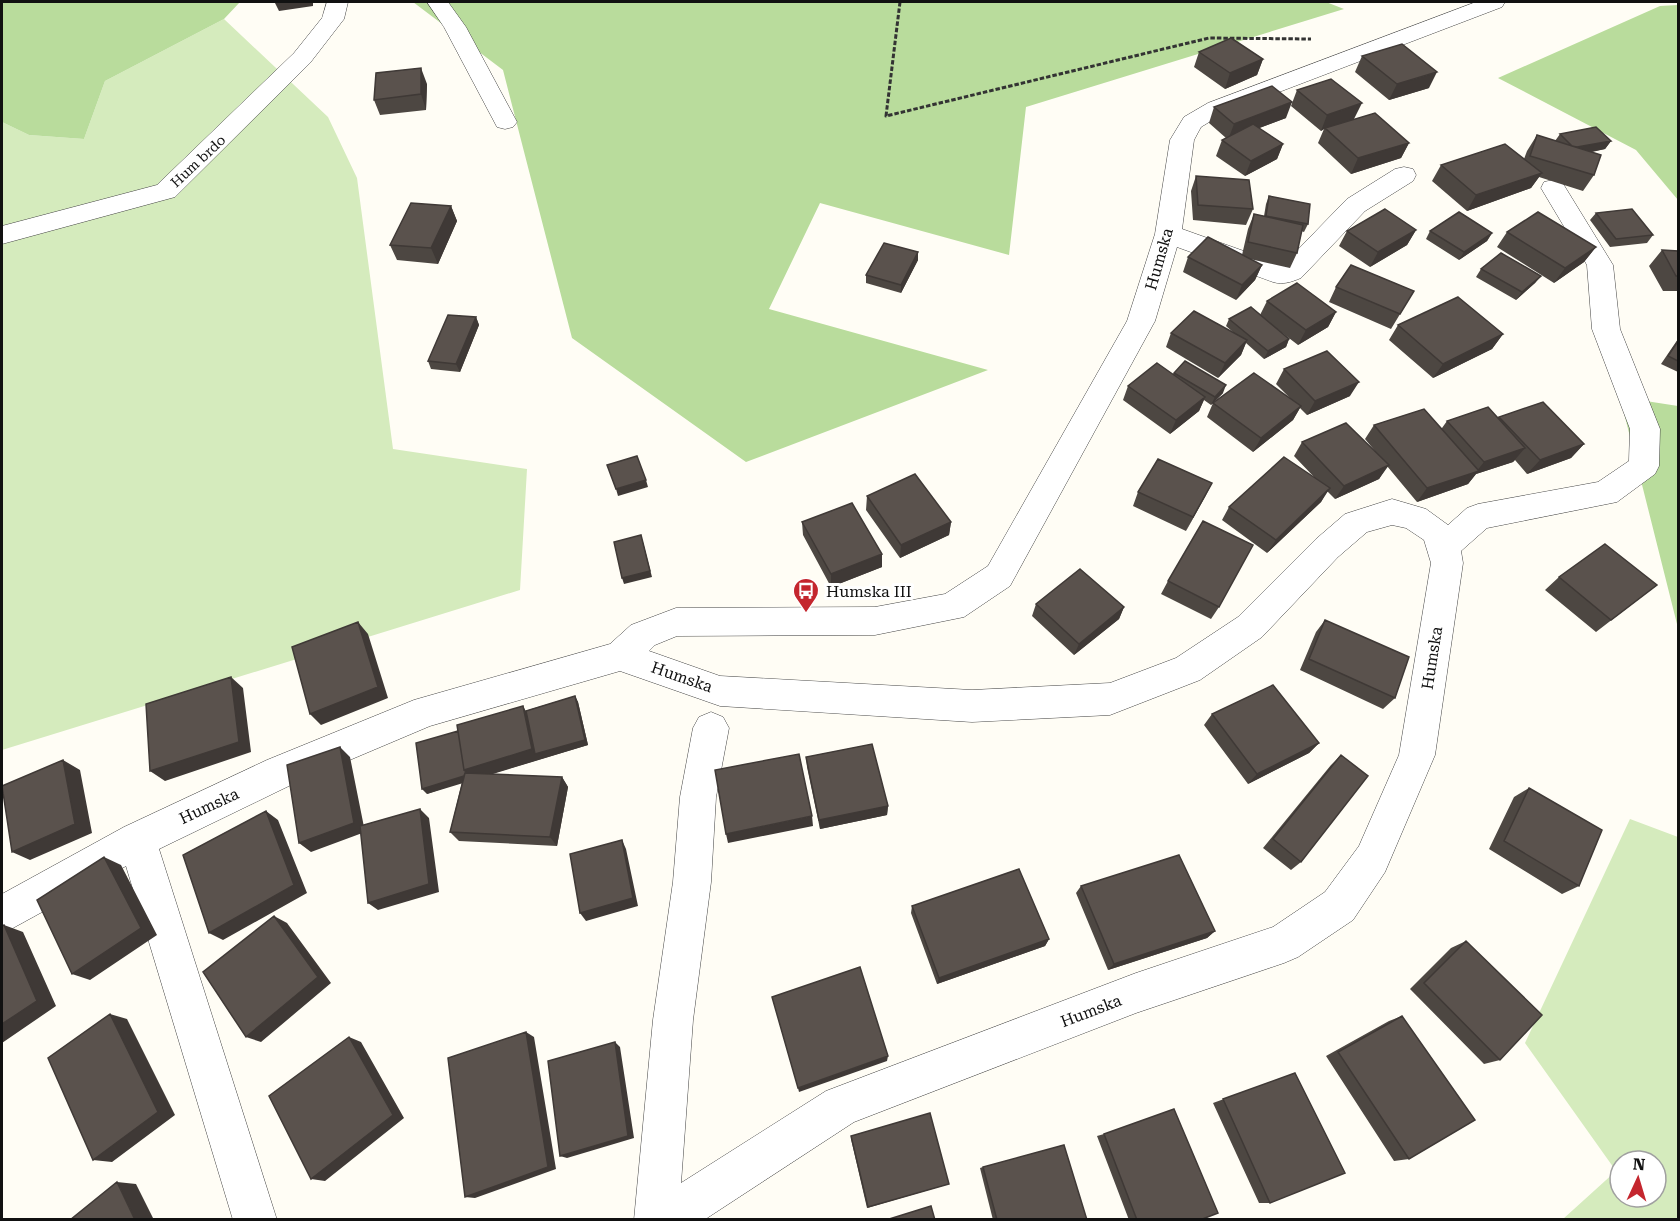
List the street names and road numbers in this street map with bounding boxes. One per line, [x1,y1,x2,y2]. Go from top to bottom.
street label: Hum brdo [167,132,229,190]
street label: Humska [1141,225,1177,292]
street label: Humska [1418,625,1446,691]
street label: Humska [649,658,716,696]
street label: Humska [176,784,242,828]
street label: Humska [1058,991,1124,1031]

